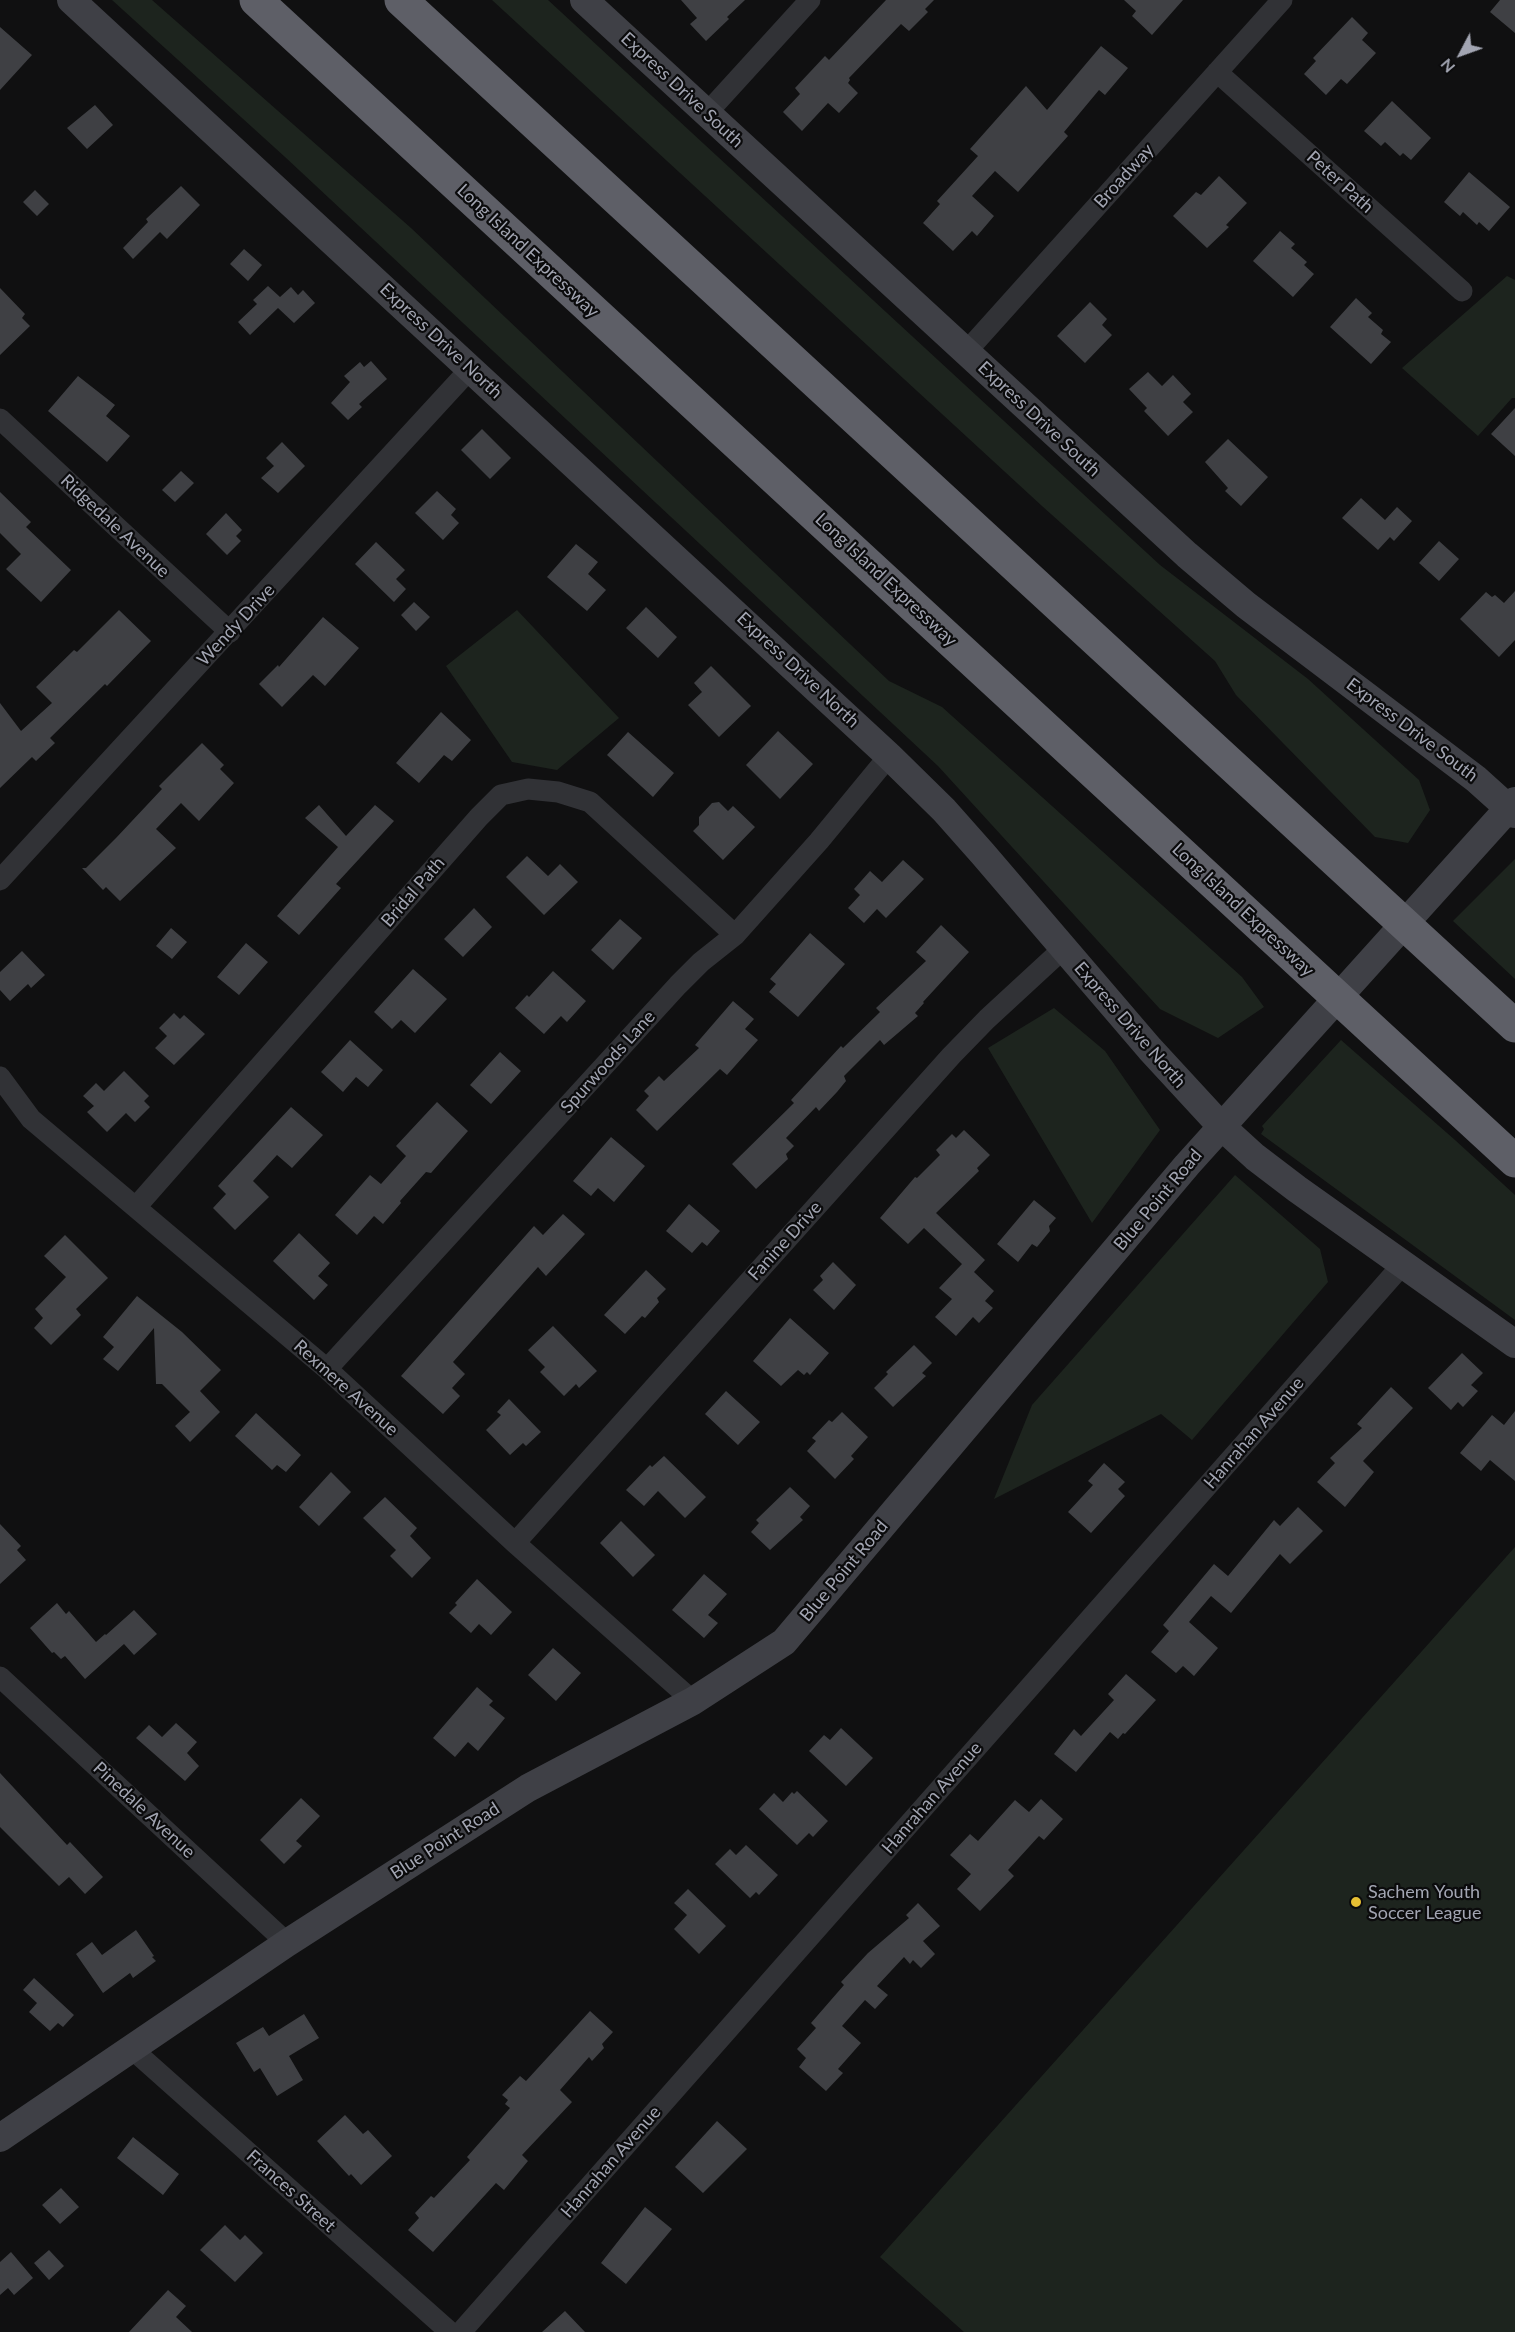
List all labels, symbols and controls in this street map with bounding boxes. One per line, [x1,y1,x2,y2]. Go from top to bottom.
north arrow [1431,24,1491,84]
street label: Express Drive South [616,28,748,152]
text: N [1436,55,1458,77]
street label: Broadway [1090,139,1158,213]
street label: Peter Path [1302,146,1378,218]
street label: Long Island Expressway [453,180,603,322]
street label: Express Drive North [375,279,507,403]
street label: Express Drive South [973,357,1105,481]
street label: Ridgedale Avenue [56,470,174,582]
street label: Long Island Expressway [811,509,961,651]
street label: Wendy Drive [193,580,279,670]
street label: Express Drive North [732,608,864,732]
street label: Express Drive South [1342,673,1482,787]
street label: Long Island Expressway [1168,839,1318,981]
street label: Bridal Path [377,852,449,932]
street label: Express Drive North [1070,958,1190,1092]
street label: Spurwoods Lane [556,1006,660,1118]
street label: Blue Point Road [1109,1145,1207,1255]
street label: Fanine Drive [744,1197,826,1285]
street label: Rexmere Avenue [289,1335,403,1441]
street label: Hanrahan Avenue [1200,1373,1308,1493]
street label: Blue Point Road [795,1516,893,1626]
street label: Hanrahan Avenue [878,1738,986,1858]
street label: Pinedale Avenue [89,1757,199,1863]
street label: Blue Point Road [386,1798,504,1884]
place label: Sachem Youth Soccer League [1368,1881,1481,1924]
marker: Sachem Youth Soccer League [1349,1895,1363,1909]
street label: Hanrahan Avenue [557,2102,665,2222]
street label: Frances Street [242,2145,340,2237]

